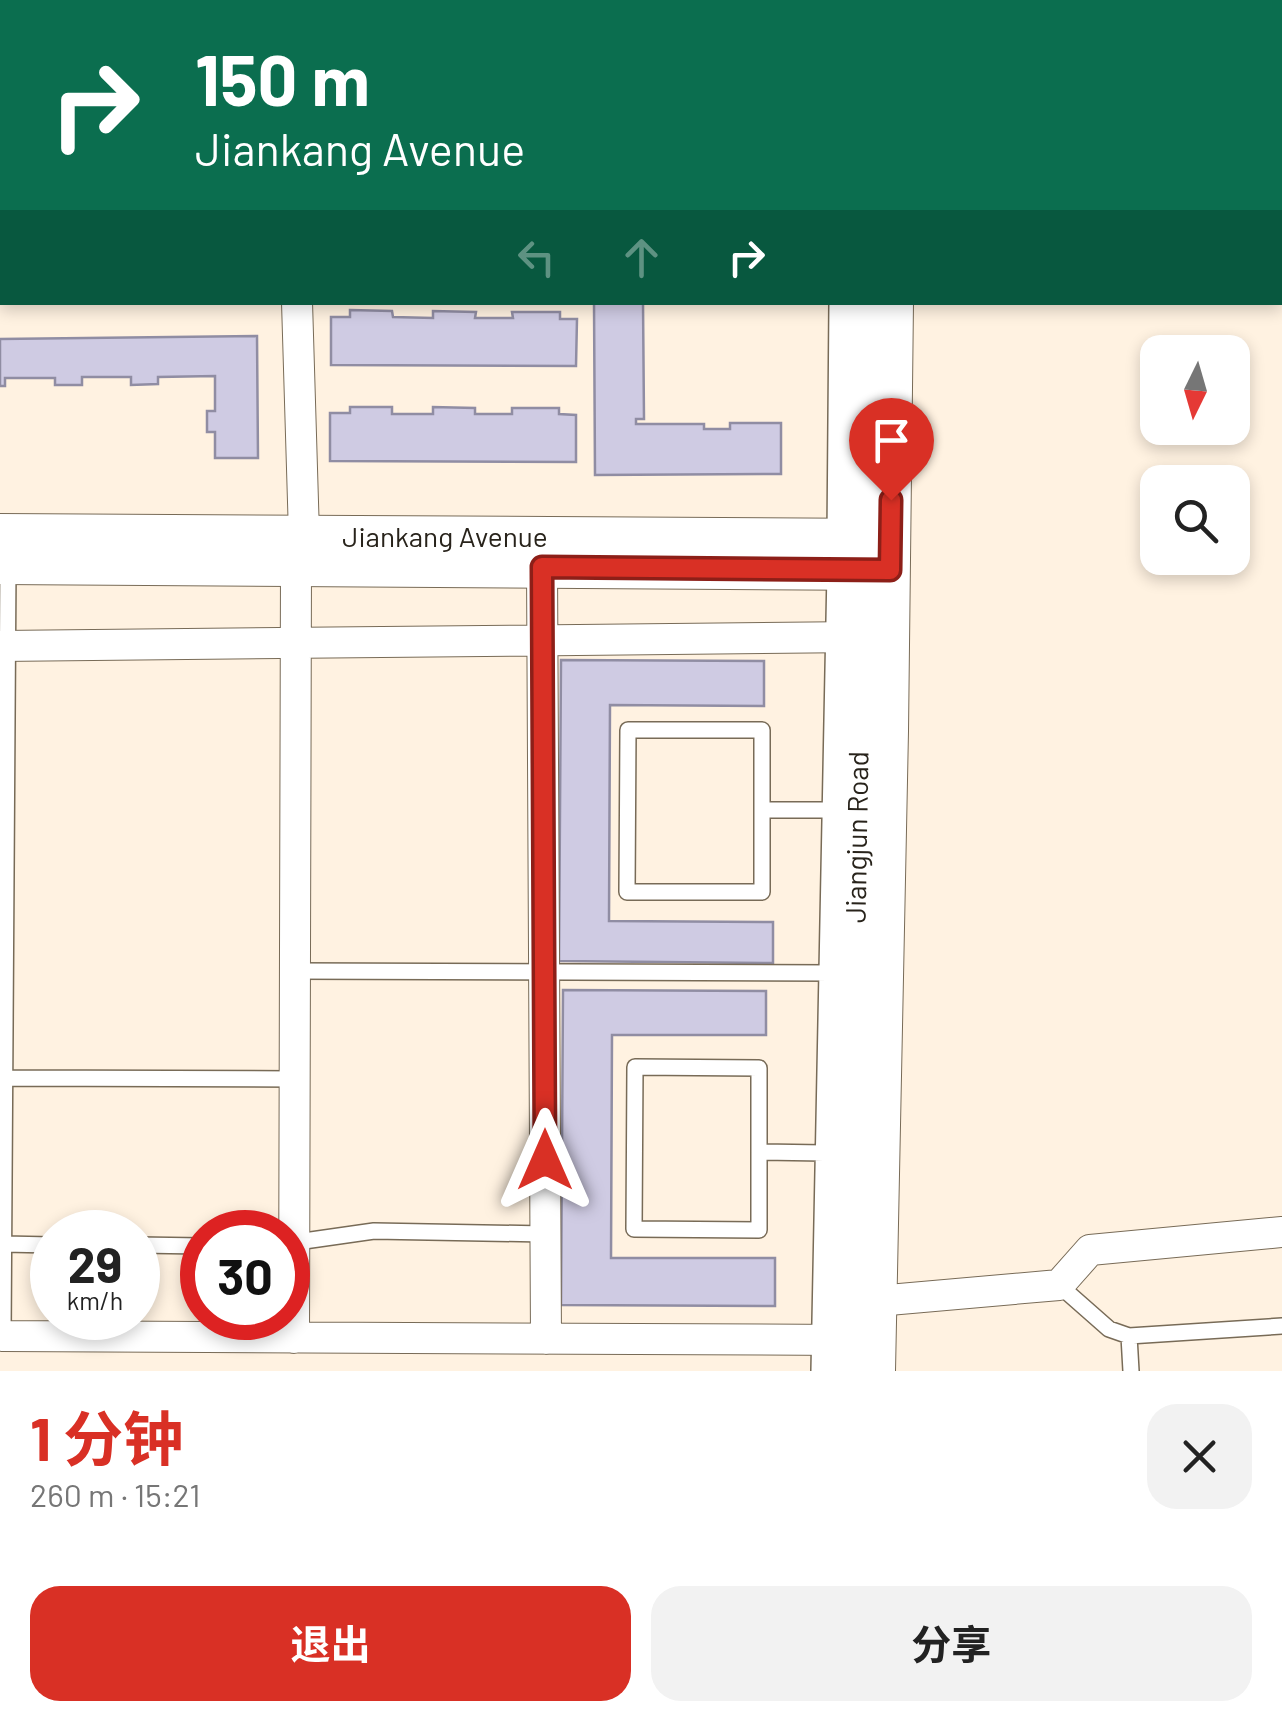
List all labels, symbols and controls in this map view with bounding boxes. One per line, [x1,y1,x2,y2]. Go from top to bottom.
text: 150 m [195,36,370,120]
icon: right [30,40,160,170]
text: Jiankang Avenue [195,121,525,175]
icon: left [509,230,564,285]
icon: ahead [614,230,669,285]
icon: right [719,230,774,285]
north arrow [1140,335,1250,445]
map controls [1140,335,1250,575]
pin [849,398,934,501]
icon: arrive [864,413,919,468]
button: search [1140,465,1250,575]
street label: Jiankang Avenue [342,519,548,553]
street label: Jiangjun Road [838,751,874,923]
position arrow [493,1108,597,1212]
speed limit sign: 30 [180,1210,310,1340]
text: 29 [68,1233,122,1293]
text: km/h [67,1285,123,1315]
text: 1 分钟 [30,1401,183,1473]
button: close [1147,1404,1252,1509]
text: 260 m · 15:21 [30,1475,201,1513]
button: 退出 [30,1586,631,1701]
button: 分享 [651,1586,1252,1701]

